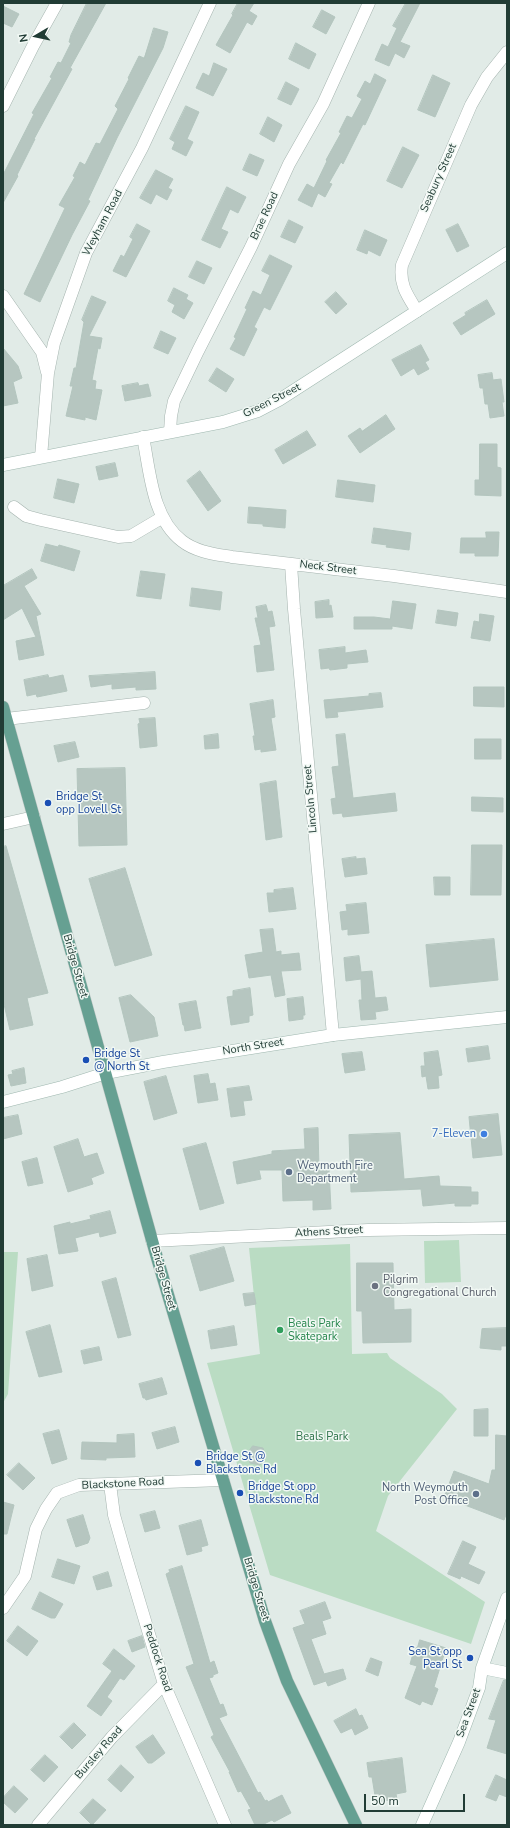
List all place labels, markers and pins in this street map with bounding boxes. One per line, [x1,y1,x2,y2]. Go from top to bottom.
place label: Bridge St opp Lovell St [56,790,121,816]
marker: Bridge St opp Lovell St [43,798,53,808]
place label: Bridge St @ North St [94,1047,149,1073]
marker: Bridge St @ North St [81,1055,91,1065]
place label: 7-Eleven [432,1127,476,1141]
marker: 7-Eleven [479,1129,489,1139]
place label: Weymouth Fire Department [297,1159,373,1185]
marker: Weymouth Fire Department [284,1167,294,1177]
place label: Pilgrim Congregational Church [383,1273,497,1299]
marker: Pilgrim Congregational Church [370,1281,380,1291]
place label: Beals Park Skatepark [288,1317,340,1343]
marker: Beals Park Skatepark [275,1325,285,1335]
place label: Bridge St @ Blackstone Rd [206,1450,277,1476]
marker: Bridge St @ Blackstone Rd [193,1458,203,1468]
place label: Bridge St opp Blackstone Rd [248,1480,319,1506]
place label: North Weymouth Post Office [382,1481,468,1507]
marker: Bridge St opp Blackstone Rd [235,1488,245,1498]
marker: North Weymouth Post Office [471,1489,481,1499]
place label: Sea St opp Pearl St [408,1645,462,1671]
marker: Sea St opp Pearl St [465,1653,475,1663]

